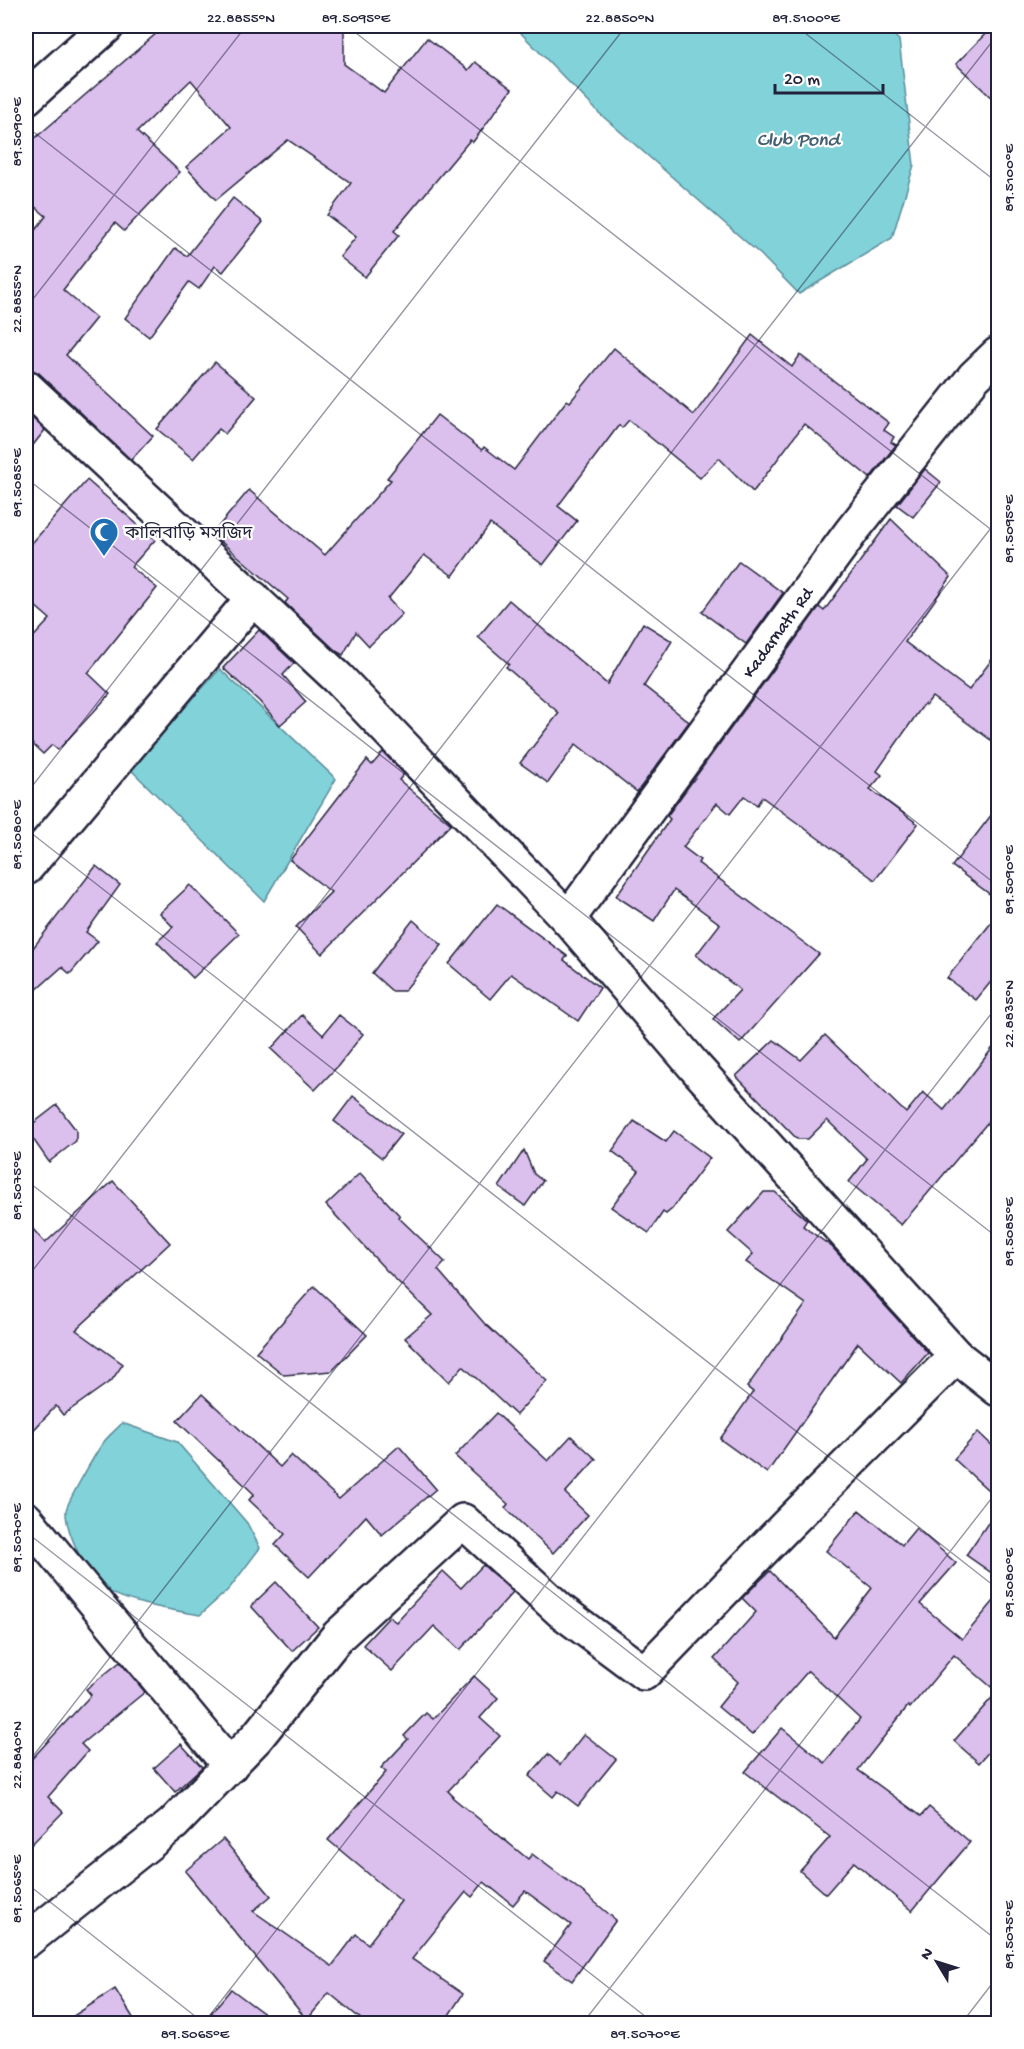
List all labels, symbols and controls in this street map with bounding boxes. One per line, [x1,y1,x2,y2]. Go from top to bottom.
text: 22.8855°N [207,10,275,28]
text: 89.5095°E [322,10,391,28]
text: 22.8850°N [586,10,655,28]
text: 89.5100°E [772,10,840,28]
scale bar [775,57,883,95]
text: 20 m [784,70,820,91]
text: 89.5090°E [9,97,27,166]
water label: Club Pond [757,130,842,153]
text: 89.5100°E [1001,144,1019,212]
text: 22.8855°N [9,265,27,333]
text: 89.5085°E [9,448,27,518]
text: 89.5095°E [1001,494,1019,563]
mosque icon: কালিবাড়ি মসজিদ [88,516,120,558]
place label: কালিবাড়ি মসজিদ [124,522,253,545]
street label: Kadarnath Rd [739,583,820,683]
text: 89.5080°E [9,800,27,870]
text: 89.5090°E [1001,845,1019,914]
text: 22.8835°N [1001,980,1019,1048]
text: 89.5075°E [9,1151,27,1220]
text: 89.5085°E [1001,1197,1019,1267]
text: 89.5070°E [9,1503,27,1573]
text: 89.5080°E [1001,1548,1019,1618]
text: 22.8840°N [9,1721,27,1789]
text: 89.5065°E [9,1854,27,1923]
text: 89.5075°E [1001,1900,1019,1969]
north arrow [907,1932,967,1992]
text: N [917,1945,939,1965]
text: 89.5065°E [161,2026,230,2044]
text: 89.5070°E [610,2026,680,2044]

